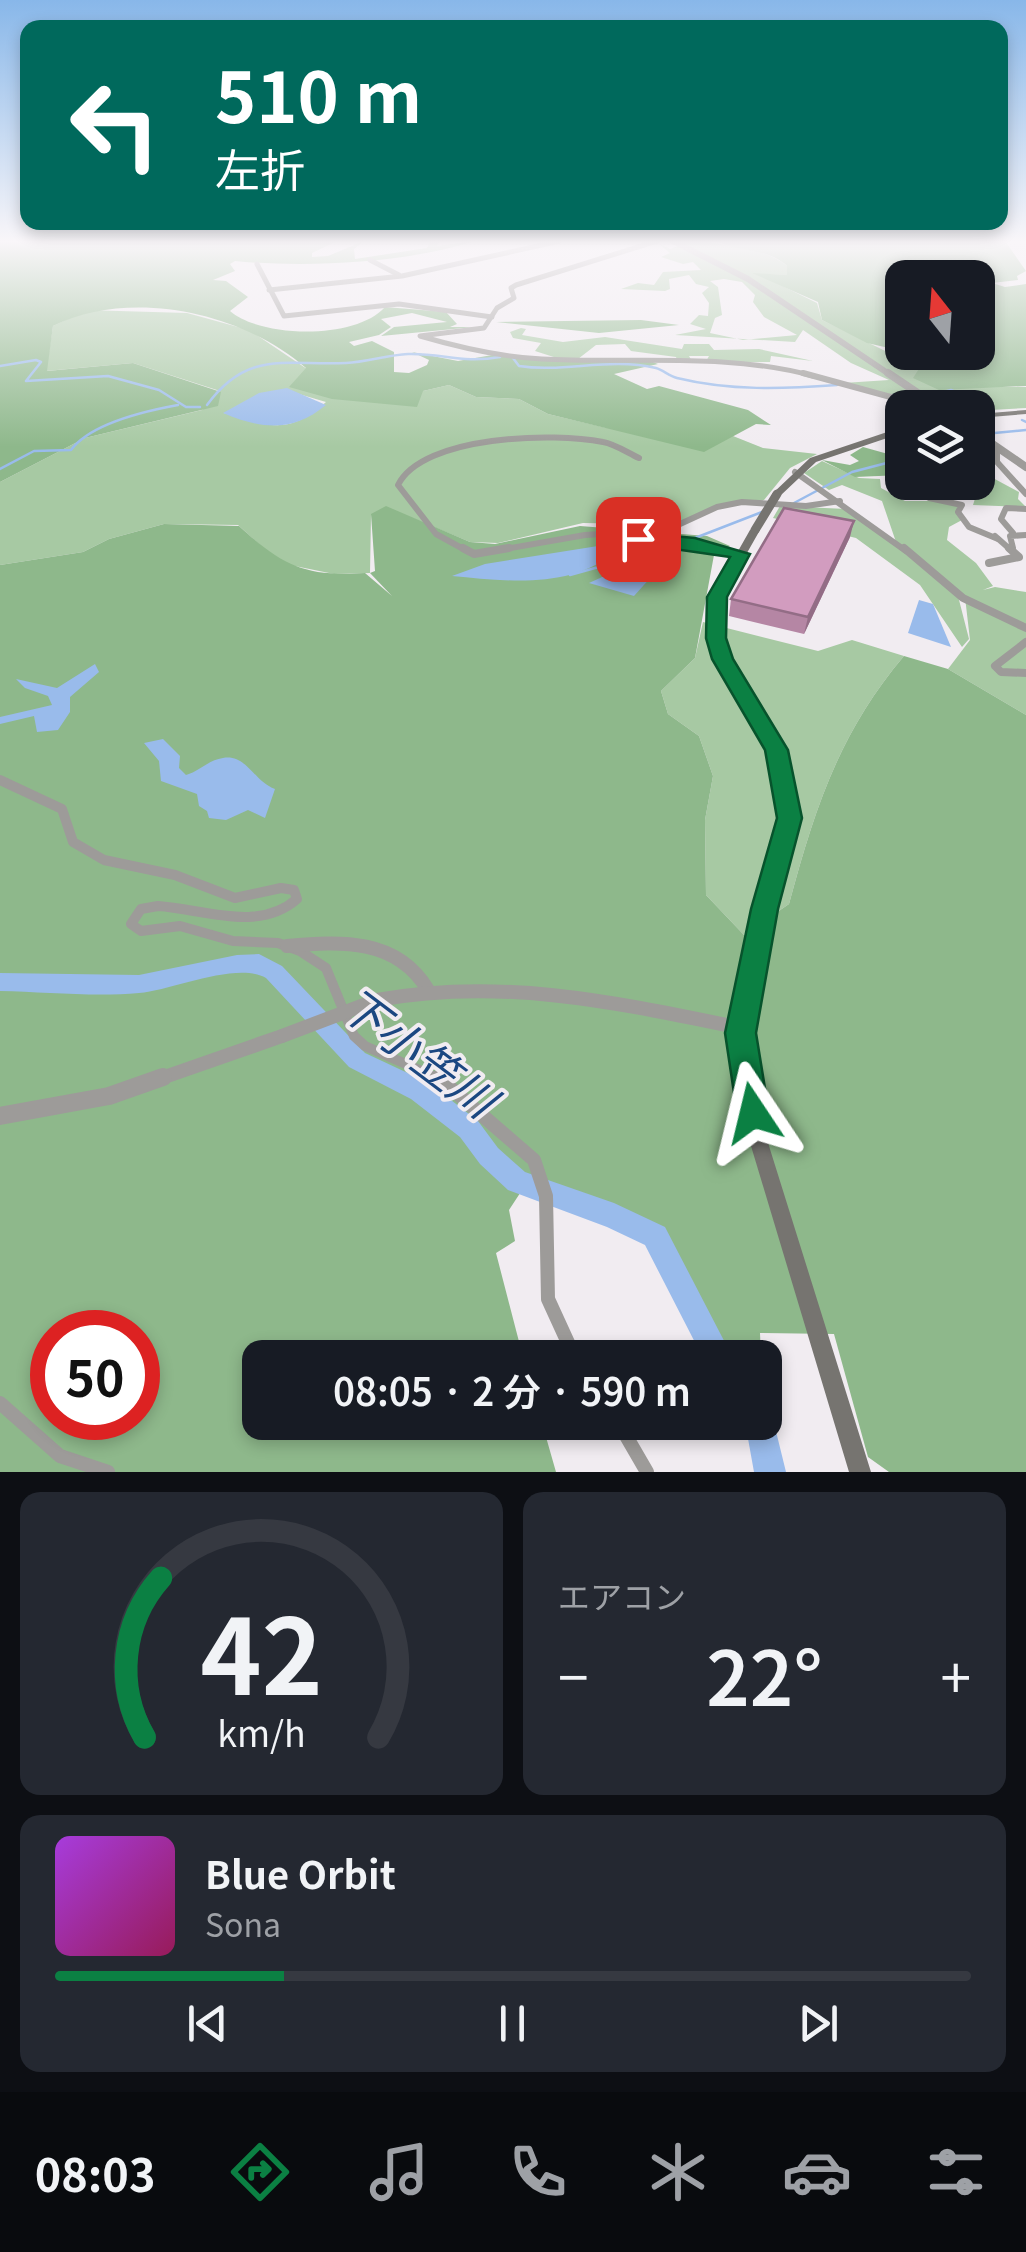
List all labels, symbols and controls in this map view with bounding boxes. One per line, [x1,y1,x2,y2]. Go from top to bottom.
text: 510 m [215,42,422,143]
icon: left [50,60,180,190]
text: 左折 [215,135,305,200]
north arrow [885,260,995,370]
map controls [885,260,995,500]
button: layers [885,390,995,500]
pin [596,497,681,582]
icon: arrive [611,512,666,567]
water label: 下小笠川 [329,970,515,1133]
position arrow [701,1061,805,1165]
speed limit sign: 50 [30,1310,160,1440]
text: 08:05 · 2 分 · 590 m [333,1362,691,1417]
text: エアコン [558,1572,686,1618]
text: 42 [200,1574,323,1725]
text: 22° [706,1619,823,1728]
text: − [558,1634,589,1714]
text: + [940,1634,971,1714]
text: km/h [217,1706,306,1757]
text: Blue Orbit [205,1845,396,1900]
text: Sona [205,1900,281,1946]
icon: previous [180,1996,235,2051]
icon: pause [485,1996,540,2051]
icon: next [791,1996,846,2051]
icon: directions [225,2137,295,2207]
icon: music [364,2137,434,2207]
icon: phone [503,2137,573,2207]
icon: climate [643,2137,713,2207]
icon: car [782,2137,852,2207]
icon: filters [921,2137,991,2207]
text: 08:03 [35,2140,155,2205]

